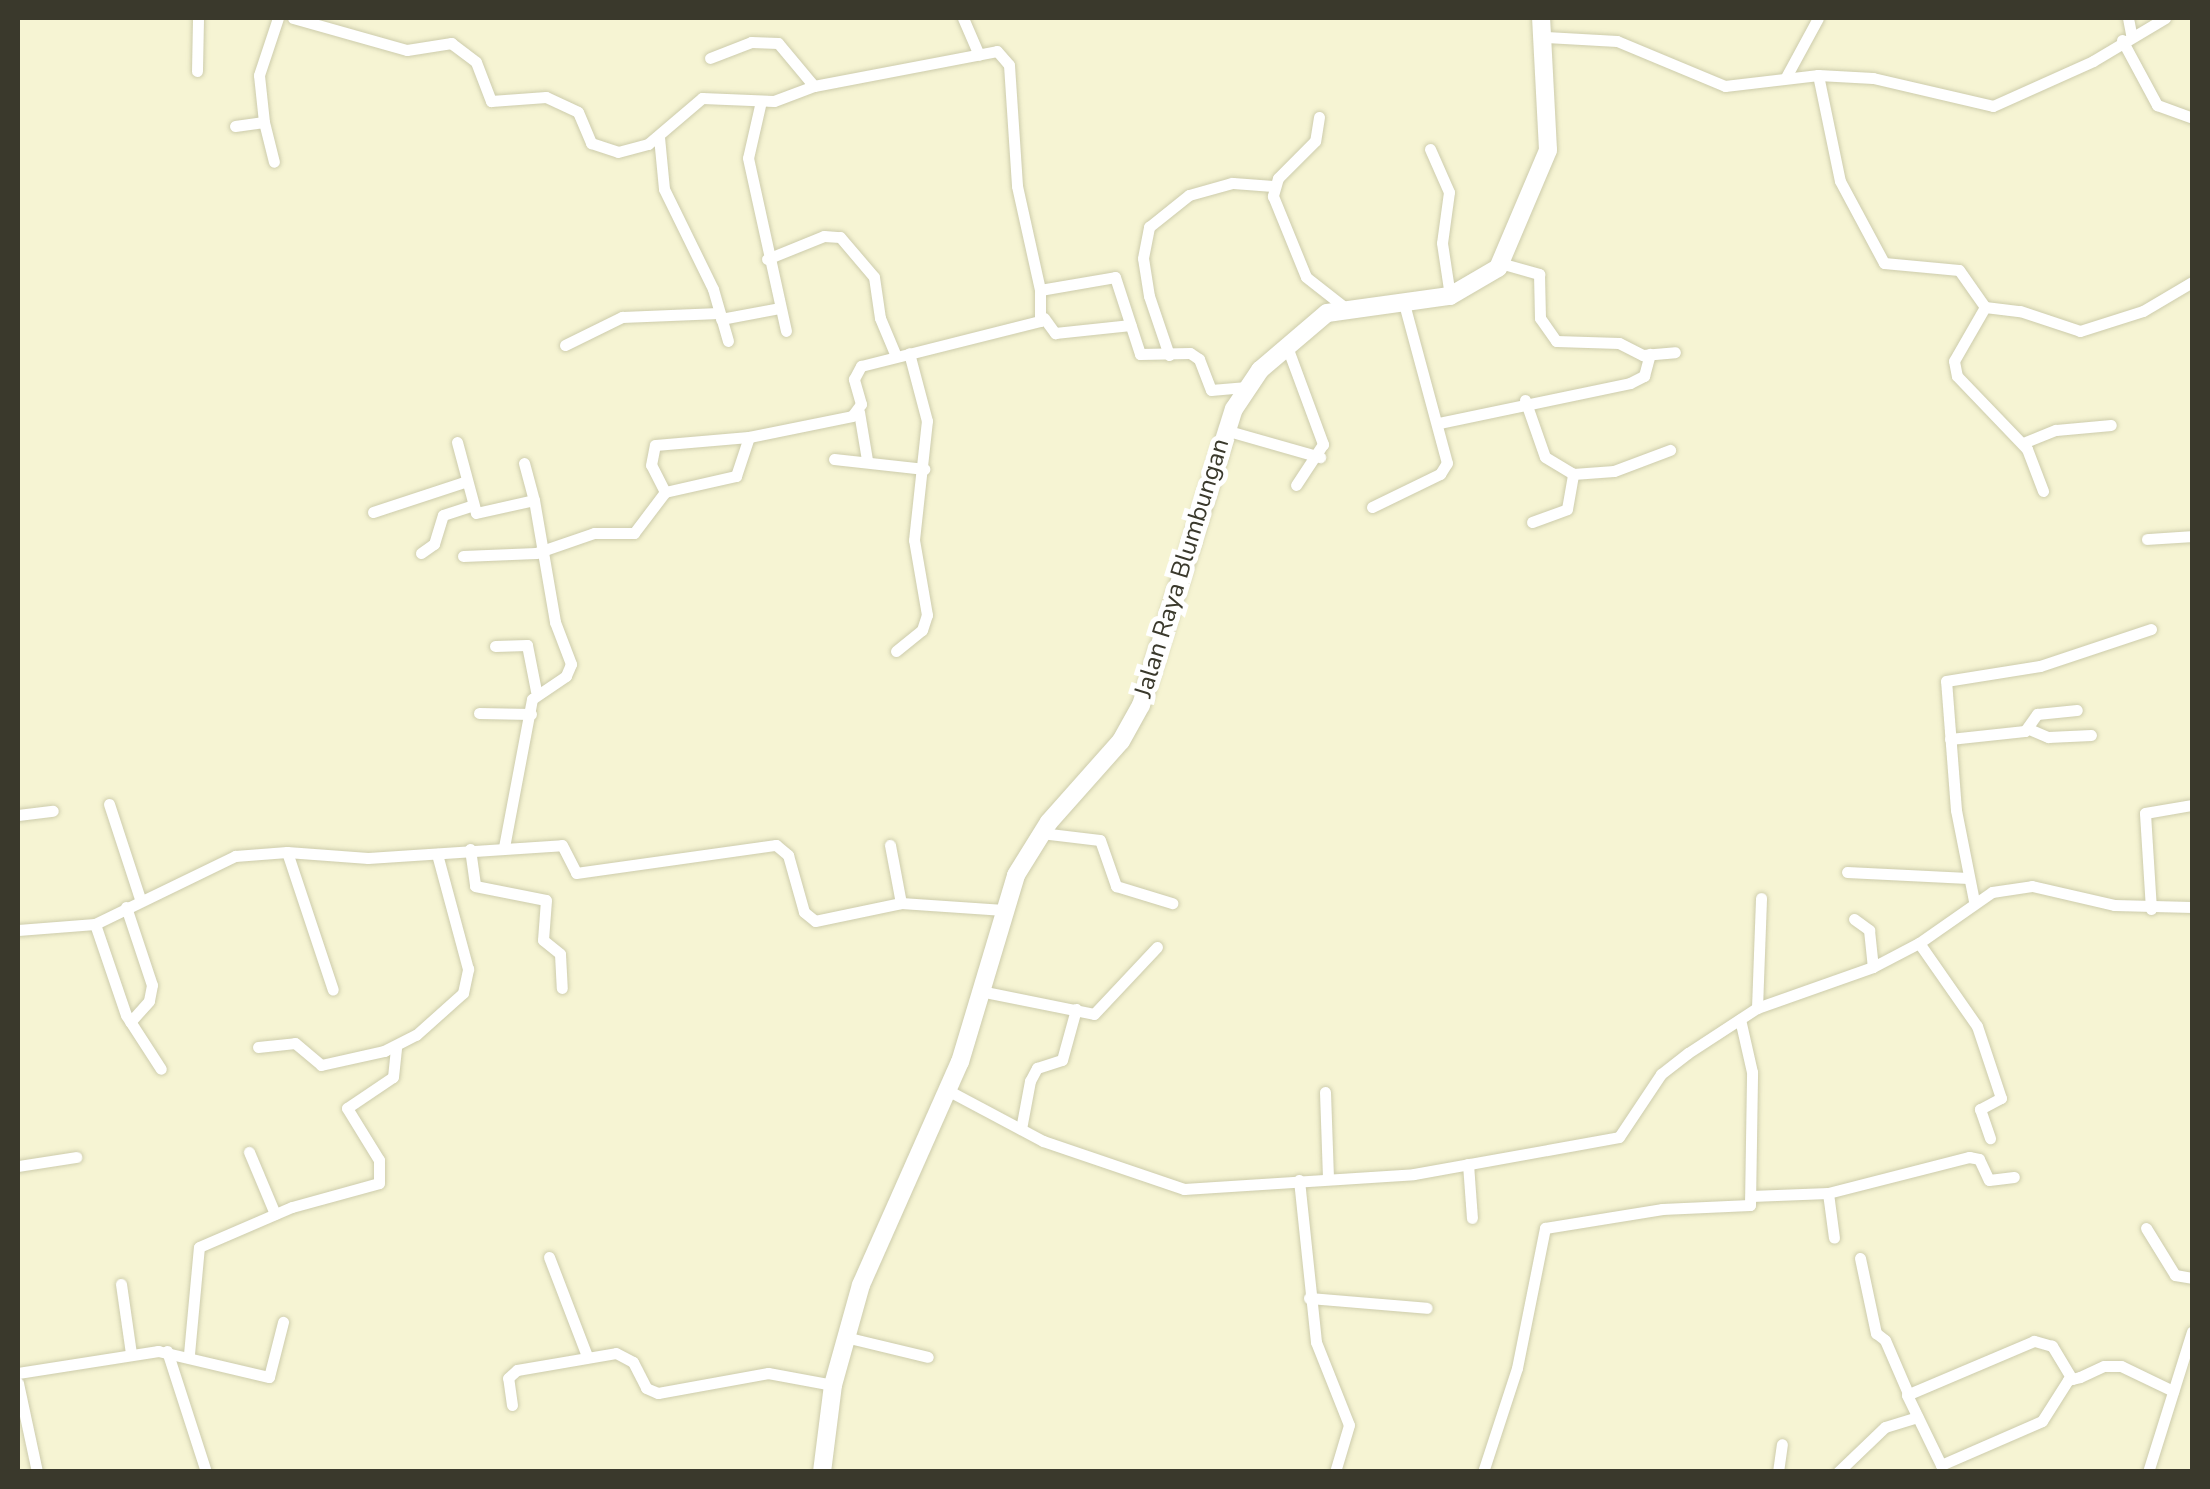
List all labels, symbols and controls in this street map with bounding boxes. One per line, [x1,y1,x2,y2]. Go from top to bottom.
street label: Jalan Raya Blumbungan [1128,435,1236,701]

